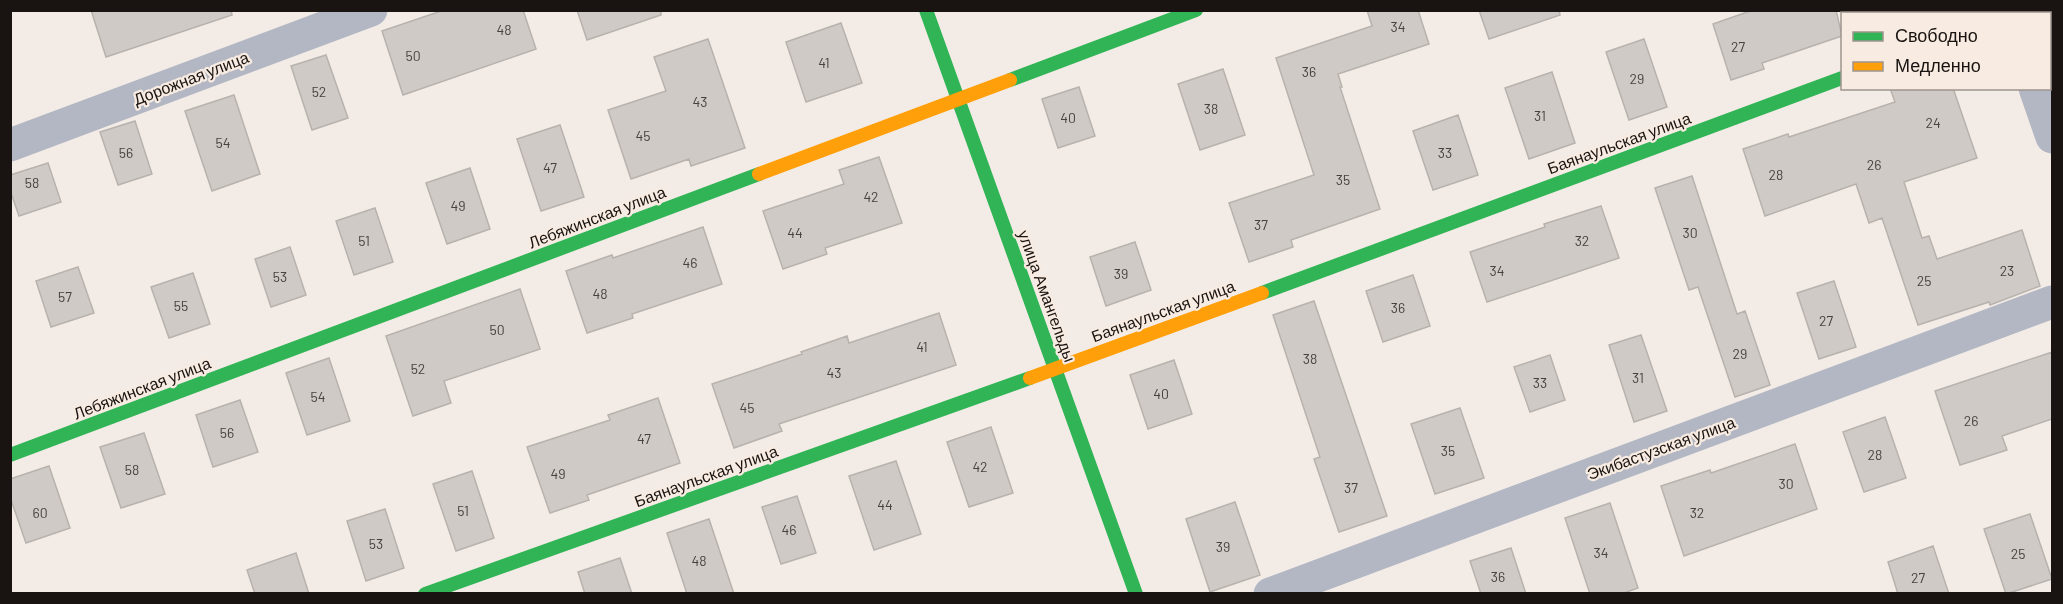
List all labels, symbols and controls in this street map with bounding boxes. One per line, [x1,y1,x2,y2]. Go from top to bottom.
legend [1841,12,2051,90]
house number: 34 [1391,18,1405,35]
house number: 48 [496,21,512,38]
text: Свободно [1895,24,1978,46]
house number: 27 [1731,38,1745,55]
street label: Дорожная улица [131,47,251,108]
house number: 50 [405,47,421,64]
house number: 41 [818,54,830,71]
text: Медленно [1895,54,1981,76]
house number: 36 [1302,63,1316,80]
house number: 29 [1630,70,1644,87]
house number: 52 [312,83,326,100]
house number: 43 [693,93,707,110]
house number: 38 [1204,100,1218,117]
house number: 31 [1534,107,1546,124]
street label: Баянаульская улица [1545,108,1693,177]
house number: 40 [1060,109,1076,126]
house number: 24 [1925,114,1941,131]
house number: 45 [636,127,650,144]
house number: 54 [216,134,230,151]
house number: 56 [119,144,133,161]
house number: 33 [1438,144,1452,161]
house number: 26 [1867,156,1881,173]
house number: 47 [543,159,557,176]
house number: 28 [1769,166,1783,183]
house number: 35 [1336,171,1350,188]
house number: 58 [25,174,39,191]
street label: Лебяжинская улица [526,182,668,251]
house number: 42 [863,188,879,205]
house number: 49 [450,197,466,214]
house number: 37 [1254,216,1268,233]
house number: 44 [787,224,803,241]
house number: 30 [1682,224,1698,241]
street label: улица Амангельды [1015,227,1080,364]
house number: 51 [358,232,370,249]
house number: 32 [1575,232,1589,249]
house number: 46 [683,254,697,271]
house number: 34 [1490,262,1504,279]
house number: 23 [2000,262,2014,279]
house number: 39 [1114,265,1128,282]
house number: 53 [273,268,287,285]
house number: 25 [1917,272,1931,289]
street label: Баянаульская улица [1089,276,1237,345]
house number: 48 [592,285,608,302]
house number: 57 [58,288,72,305]
house number: 55 [174,297,188,314]
house number: 36 [1391,299,1405,316]
house number: 27 [1819,312,1833,329]
house number: 50 [489,321,505,338]
house number: 41 [916,338,928,355]
house number: 29 [1733,345,1747,362]
house number: 38 [1303,350,1317,367]
street label: Лебяжинская улица [71,353,213,422]
house number: 52 [411,360,425,377]
house number: 43 [827,364,841,381]
house number: 31 [1632,369,1644,386]
house number: 33 [1533,374,1547,391]
house number: 40 [1153,385,1169,402]
house number: 54 [311,388,325,405]
house number: 45 [740,399,754,416]
street label: Экибастузская улица [1584,412,1737,483]
house number: 26 [1964,412,1978,429]
house number: 56 [220,424,234,441]
house number: 47 [637,430,651,447]
street label: Баянаульская улица [632,441,780,510]
house number: 35 [1441,442,1455,459]
house number: 28 [1868,446,1882,463]
house number: 42 [972,458,988,475]
house number: 58 [125,461,139,478]
house number: 49 [550,465,566,482]
house number: 30 [1778,475,1794,492]
house number: 37 [1344,479,1358,496]
house number: 44 [877,496,893,513]
house number: 51 [457,502,469,519]
house number: 60 [32,504,48,521]
house number: 32 [1690,504,1704,521]
house number: 46 [782,521,796,538]
house number: 53 [369,535,383,552]
house number: 39 [1216,538,1230,555]
house number: 34 [1594,544,1608,561]
house number: 25 [2011,545,2025,562]
house number: 48 [691,552,707,569]
house number: 36 [1491,568,1505,585]
house number: 27 [1911,569,1925,586]

